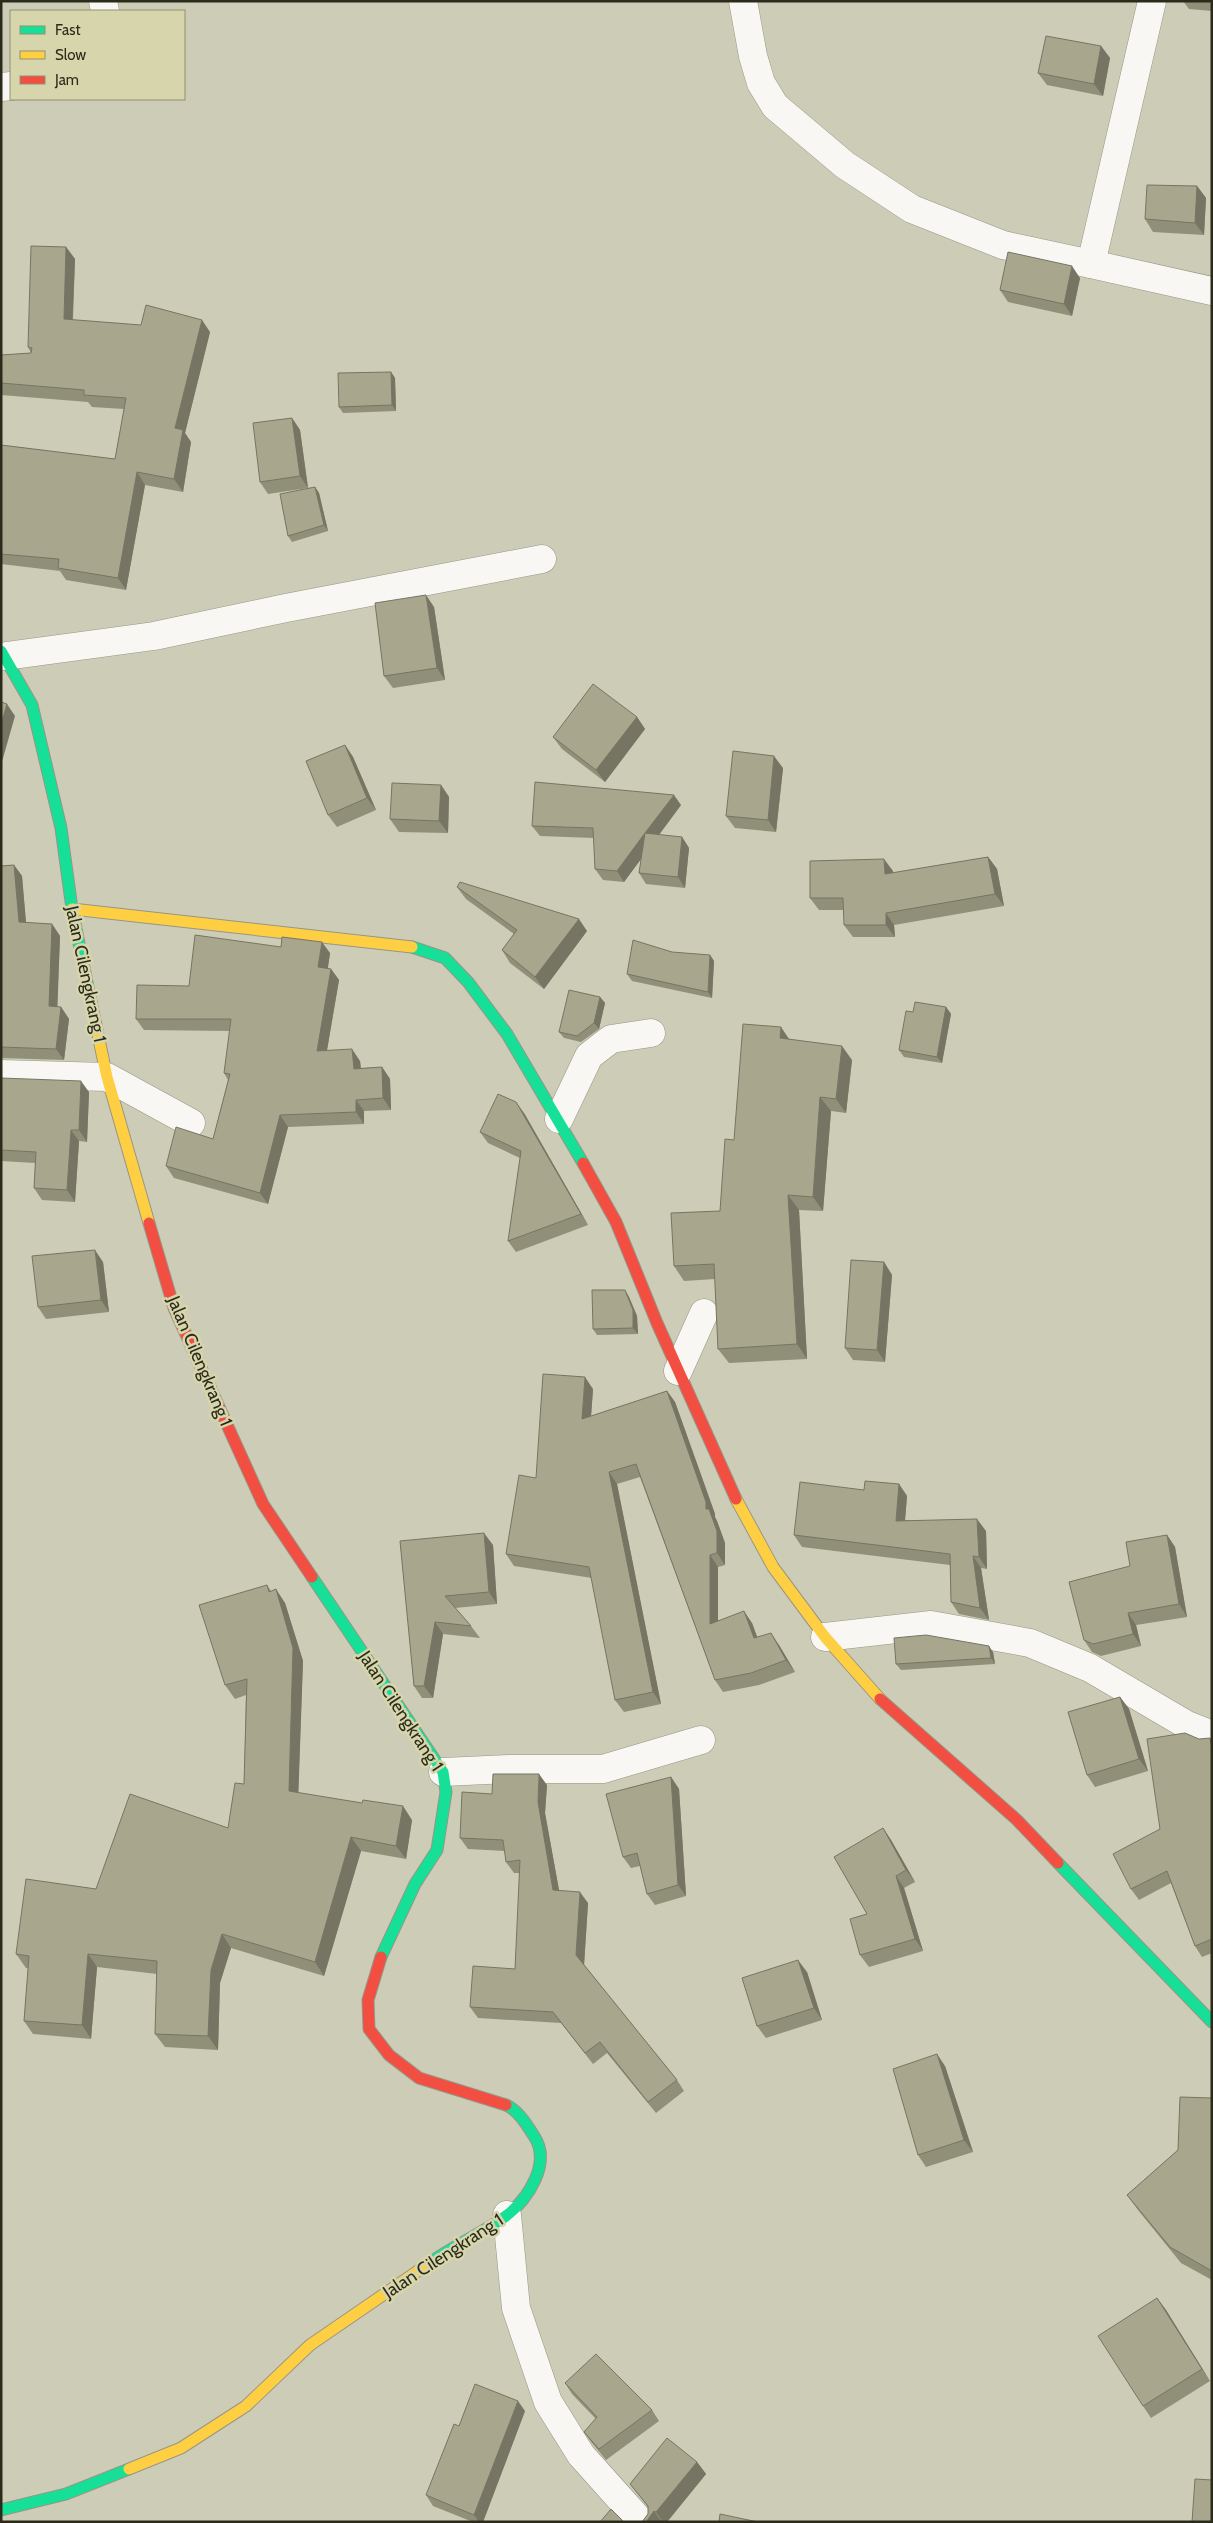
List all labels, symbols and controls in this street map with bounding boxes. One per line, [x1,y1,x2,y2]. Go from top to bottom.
legend [10,10,185,100]
text: Fast [55,21,80,39]
text: Slow [55,46,86,64]
text: Jam [54,71,79,89]
street label: Jalan Cilengkrang 1 [61,903,111,1044]
street label: Jalan Cilengkrang 1 [162,1292,237,1429]
street label: Jalan Cilengkrang 1 [353,1646,448,1775]
street label: Jalan Cilengkrang 1 [378,2209,507,2304]

